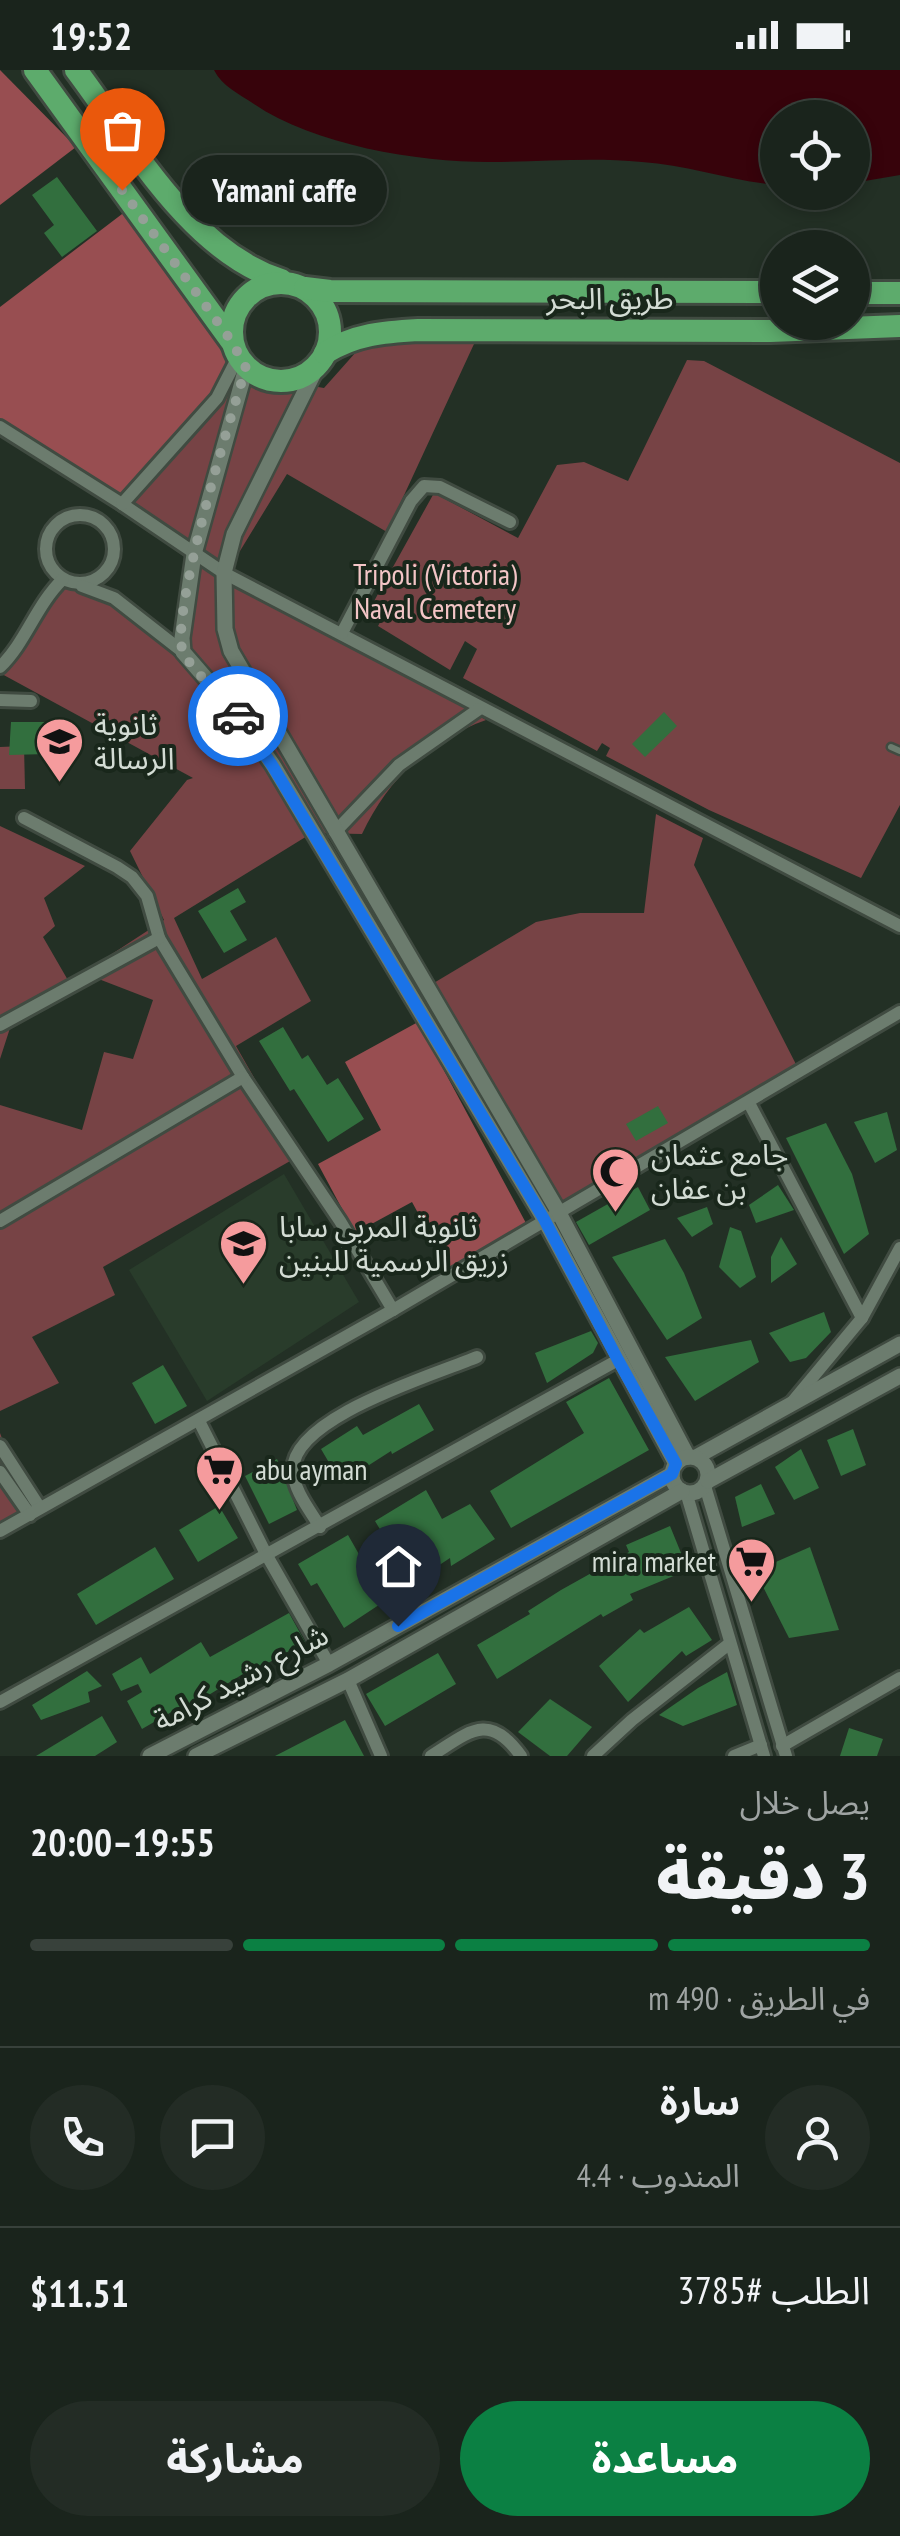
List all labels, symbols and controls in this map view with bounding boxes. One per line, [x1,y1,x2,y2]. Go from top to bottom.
text: 19:52 [50,11,132,60]
pin [80,88,165,191]
map controls [760,100,870,340]
button: locate [760,100,870,210]
icon: bag [95,103,150,158]
callout: Yamani caffe [182,155,387,225]
text: Yamani caffe [212,169,357,211]
button: layers [760,230,870,340]
street label: طريق البحر [545,278,674,317]
park label: Tripoli (Victoria) Naval Cemetery [353,554,517,627]
courier [188,666,288,766]
icon: car [211,689,266,744]
place label: ثانوية الرسالة [94,704,175,777]
school or university icon: ثانوية الرسالة [33,716,85,784]
place label: جامع عثمان بن عفان [651,1134,788,1207]
mosque icon: جامع عثمان بن عفان [590,1146,642,1214]
place label: ثانوية المربي سابا زريق الرسمية للبنين [279,1206,509,1279]
school or university icon: ثانوية المربي سابا زريق الرسمية للبنين [218,1218,270,1286]
supermarket icon: abu ayman [194,1444,246,1512]
place label: abu ayman [255,1449,367,1488]
pin [356,1524,441,1627]
supermarket icon: mira market [725,1536,777,1604]
icon: home [371,1539,426,1594]
place label: mira market [592,1541,717,1580]
street label: شارع رشيد كرامة [146,1614,337,1743]
text: يصل خلال [740,1781,870,1823]
text: 19:55–20:00 [30,1817,215,1866]
text: 3 دقيقة [656,1833,870,1917]
text: في الطريق · 490 m [648,1977,870,2019]
text: سارة [660,2076,740,2125]
button: phone [30,2085,135,2190]
button: chat [160,2085,265,2190]
button: person [765,2085,870,2190]
text: المندوب · 4.4 [577,2154,740,2196]
text: الطلب #3785 [678,2265,870,2314]
text: $11.51 [30,2268,129,2317]
button: مشاركة [30,2401,440,2516]
button: مساعدة [460,2401,870,2516]

